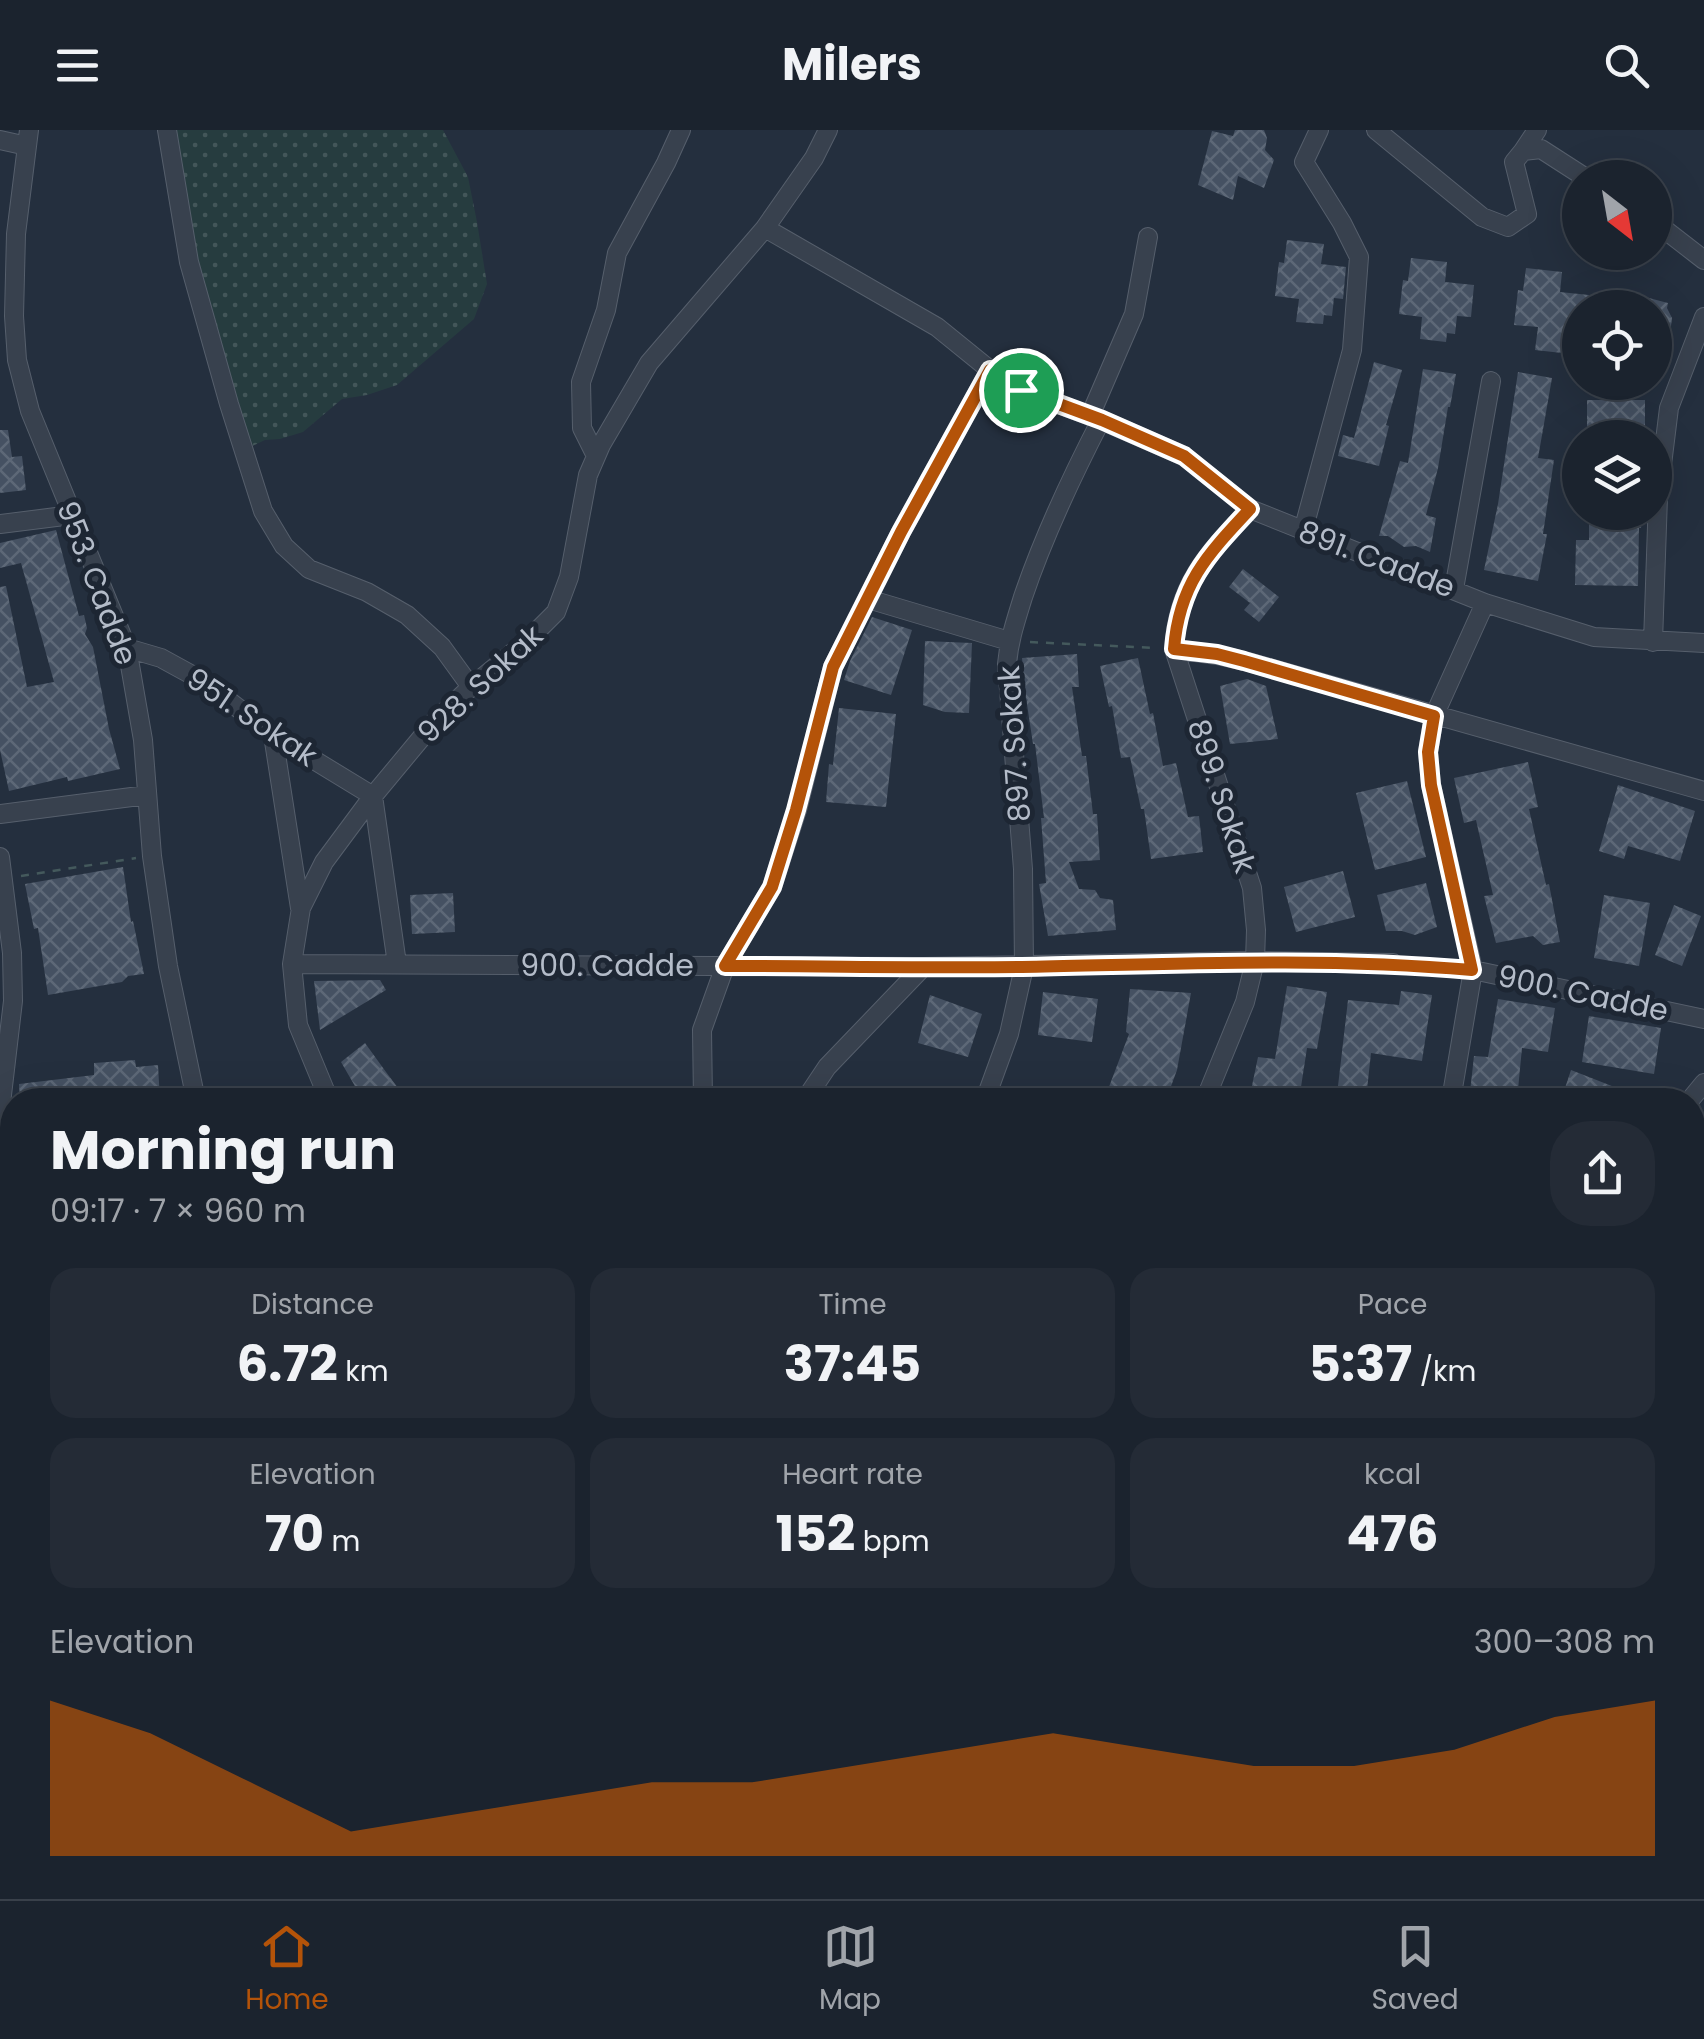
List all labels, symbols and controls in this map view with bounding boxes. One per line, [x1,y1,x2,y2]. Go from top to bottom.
text: Milers [782,33,922,96]
icon: menu [50,38,105,93]
icon: search [1599,38,1654,93]
north arrow [1562,160,1672,270]
map controls [1562,160,1672,530]
button: locate [1562,290,1672,400]
pin [979,348,1064,433]
icon: arrive [994,363,1049,418]
button: layers [1562,420,1672,530]
street label: 953. Cadde [46,495,148,671]
street label: 891. Cadde [1293,509,1461,609]
street label: 928. Sokak [408,614,553,753]
street label: 951. Sokak [178,657,327,777]
street label: 897. Sokak [987,664,1041,824]
street label: 899. Sokak [1177,714,1267,879]
street label: 900. Cadde [520,944,694,987]
street label: 900. Cadde [1494,954,1672,1032]
text: Morning run [50,1111,396,1188]
button: share [1550,1121,1655,1226]
text: 09:17 · 7 × 960 m [50,1188,306,1233]
text: Distance [251,1285,374,1324]
text: Time [818,1285,887,1324]
text: Pace [1358,1285,1427,1324]
text: 6.72 [237,1328,338,1399]
text: 37:45 [784,1328,921,1399]
text: 5:37 [1309,1328,1412,1399]
text: km [338,1352,389,1391]
text: /km [1412,1352,1476,1391]
text: Elevation [249,1455,376,1494]
text: Heart rate [782,1455,923,1494]
text: kcal [1364,1455,1421,1494]
text: 70 [265,1498,324,1569]
text: 152 [775,1498,855,1569]
text: 476 [1346,1498,1439,1569]
text: m [324,1522,360,1561]
text: bpm [855,1522,930,1561]
text: Elevation [50,1619,194,1664]
text: 300–308 m [1474,1619,1655,1664]
tab: Home [245,1919,329,2021]
tab: Map [819,1919,881,2021]
tab: Saved [1371,1919,1459,2021]

